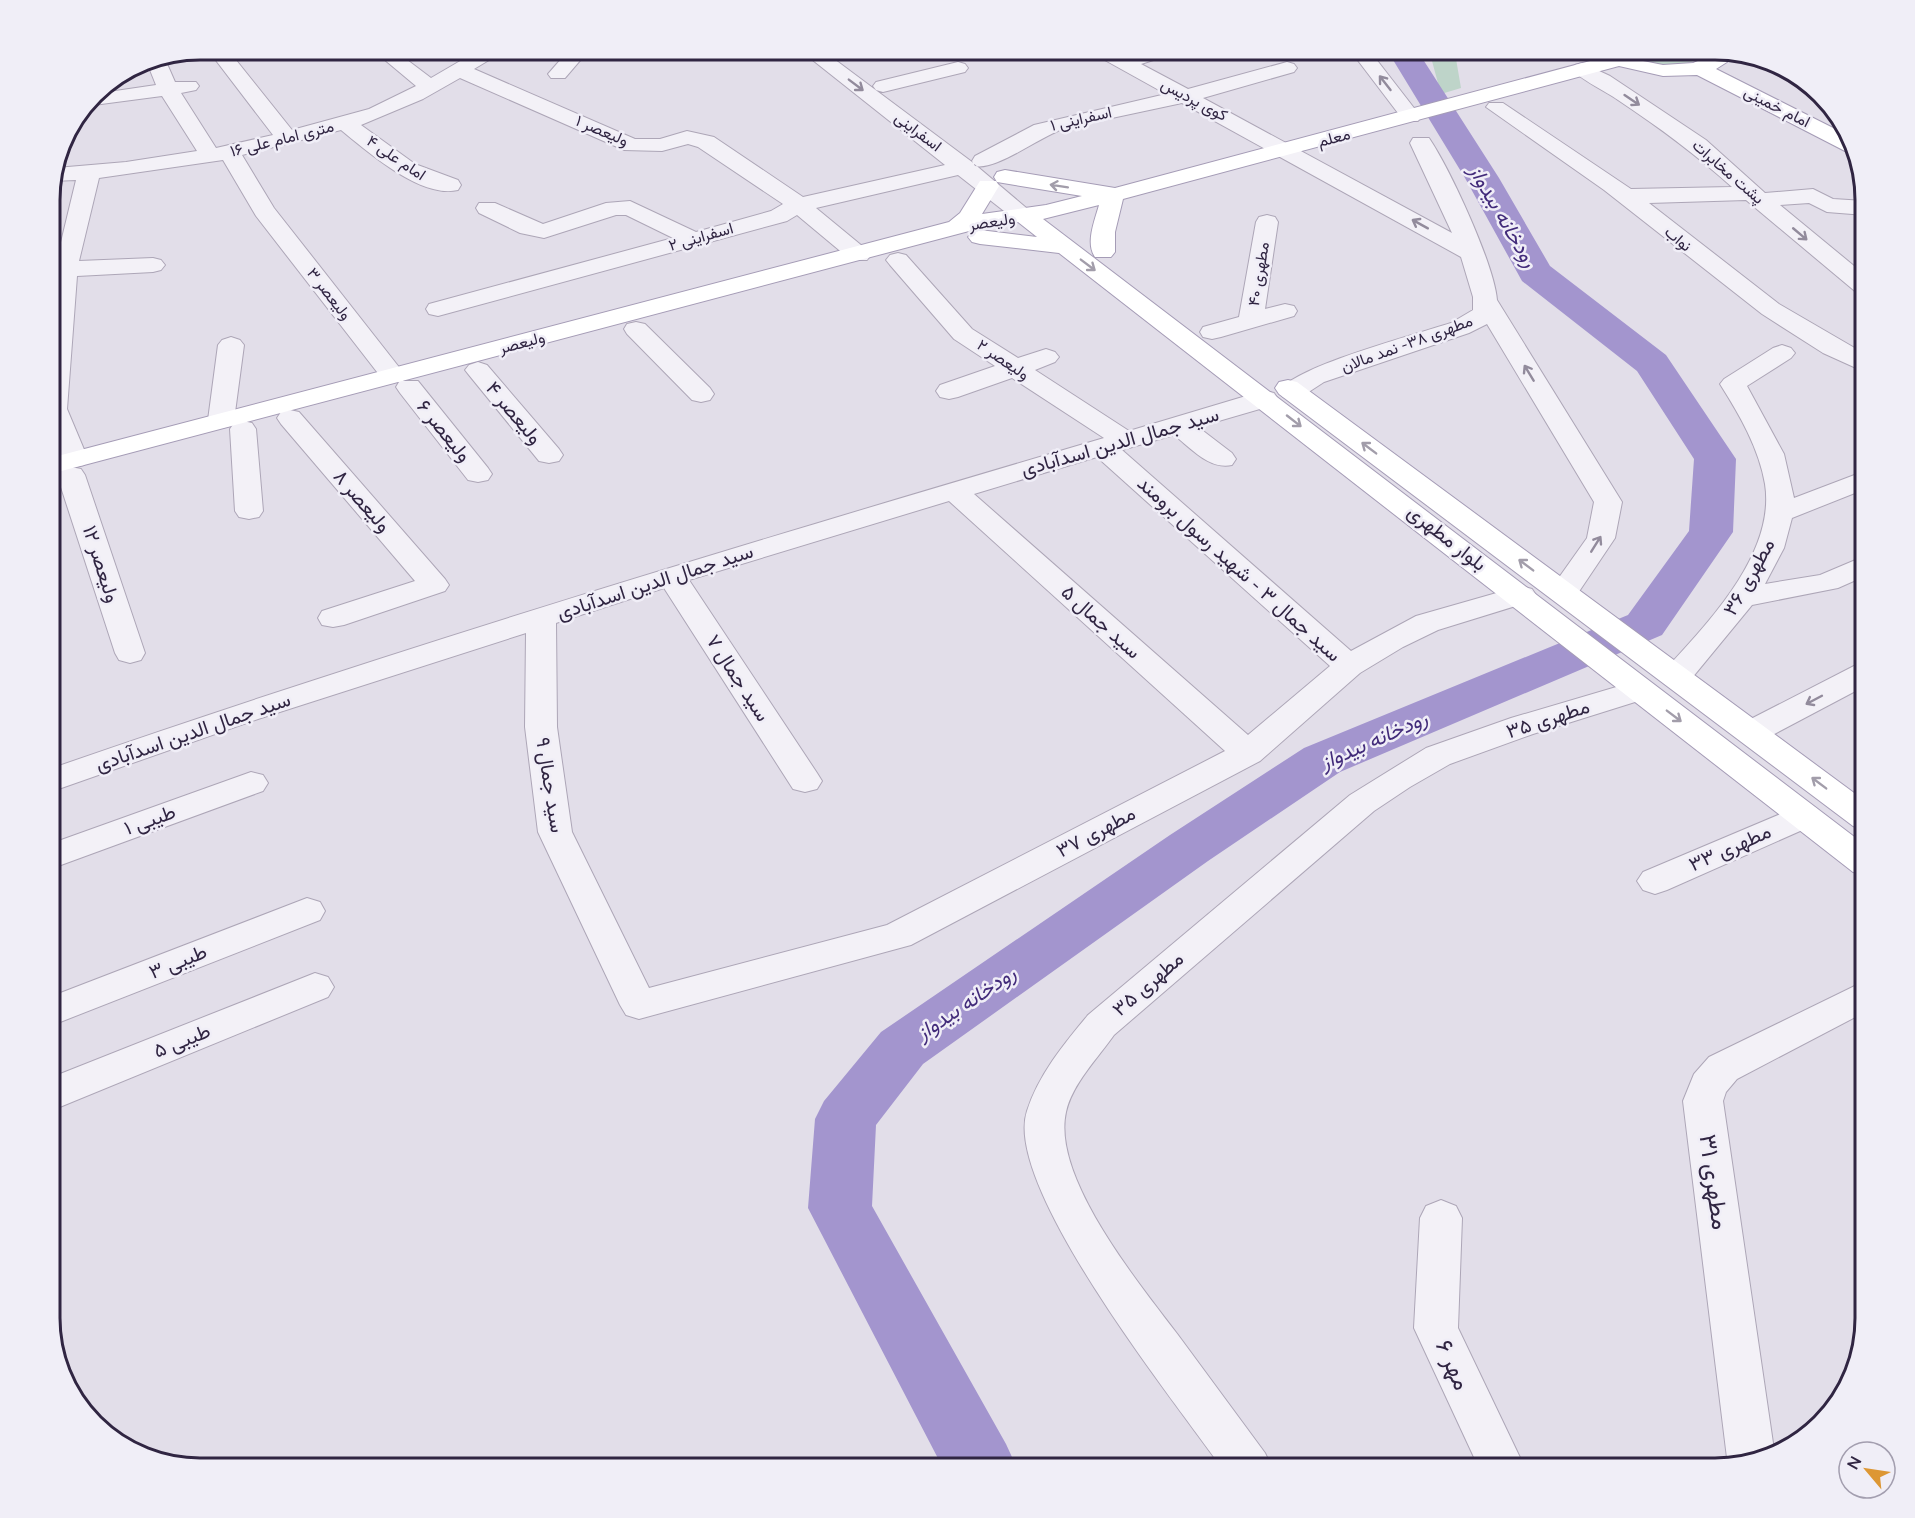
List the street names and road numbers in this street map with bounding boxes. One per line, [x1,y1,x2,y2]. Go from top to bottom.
street label: کوی پردیس [1157,73,1231,127]
street label: امام خمینی [1740,81,1814,133]
street label: اسفراینی ۱ [1048,101,1114,137]
street label: اسفراینی [890,107,946,157]
street label: ولیعصر ۱ [572,110,632,152]
street label: ۱۶ متری امام علی [228,115,336,163]
street label: معلم [1315,123,1353,153]
street label: امام علی ۴ [362,130,430,186]
street label: پشت مخابرات [1687,135,1769,209]
street label: ولیعصر [966,207,1017,237]
street label: اسفراینی ۲ [666,217,736,257]
street label: نواب [1660,221,1696,257]
street label: مطهری ۴۰ [1243,240,1275,308]
street label: ولیعصر ۳ [301,263,357,325]
street label: مطهری ۳۸- نمد مالان [1338,310,1476,378]
street label: ولیعصر [496,326,547,360]
street label: ولیعصر ۲ [972,334,1034,386]
street label: ولیعصر ۴ [480,376,548,450]
street label: ولیعصر ۶ [410,394,478,468]
street label: سید جمال الدین اسدآبادی [1018,401,1222,483]
street label: ولیعصر ۸ [327,464,397,538]
street label: سید جمال ۳ - شهید رسول برومند [1131,470,1347,668]
street label: بلوار مطهری [1402,499,1492,577]
street label: ولیعصر ۱۲ [76,522,126,606]
street label: مطهری ۳۶ [1717,534,1781,620]
street label: سید جمال الدین اسدآبادی [553,538,757,626]
street label: سید جمال ۵ [1055,579,1147,665]
street label: سید جمال ۷ [700,629,776,727]
street label: سید جمال الدین اسدآبادی [92,686,294,778]
street label: مطهری ۳۵ [1503,693,1593,745]
street label: سید جمال ۹ [529,735,571,835]
street label: طیبی ۱ [120,798,180,842]
street label: مطهری ۳۷ [1052,800,1140,864]
street label: مطهری ۳۳ [1685,818,1775,878]
street label: طیبی ۳ [145,938,211,986]
street label: مطهری ۳۵ [1107,946,1189,1022]
street label: طیبی ۵ [150,1017,214,1065]
street label: مطهری ۳۱ [1691,1132,1737,1232]
street label: مهر ۶ [1428,1335,1478,1395]

